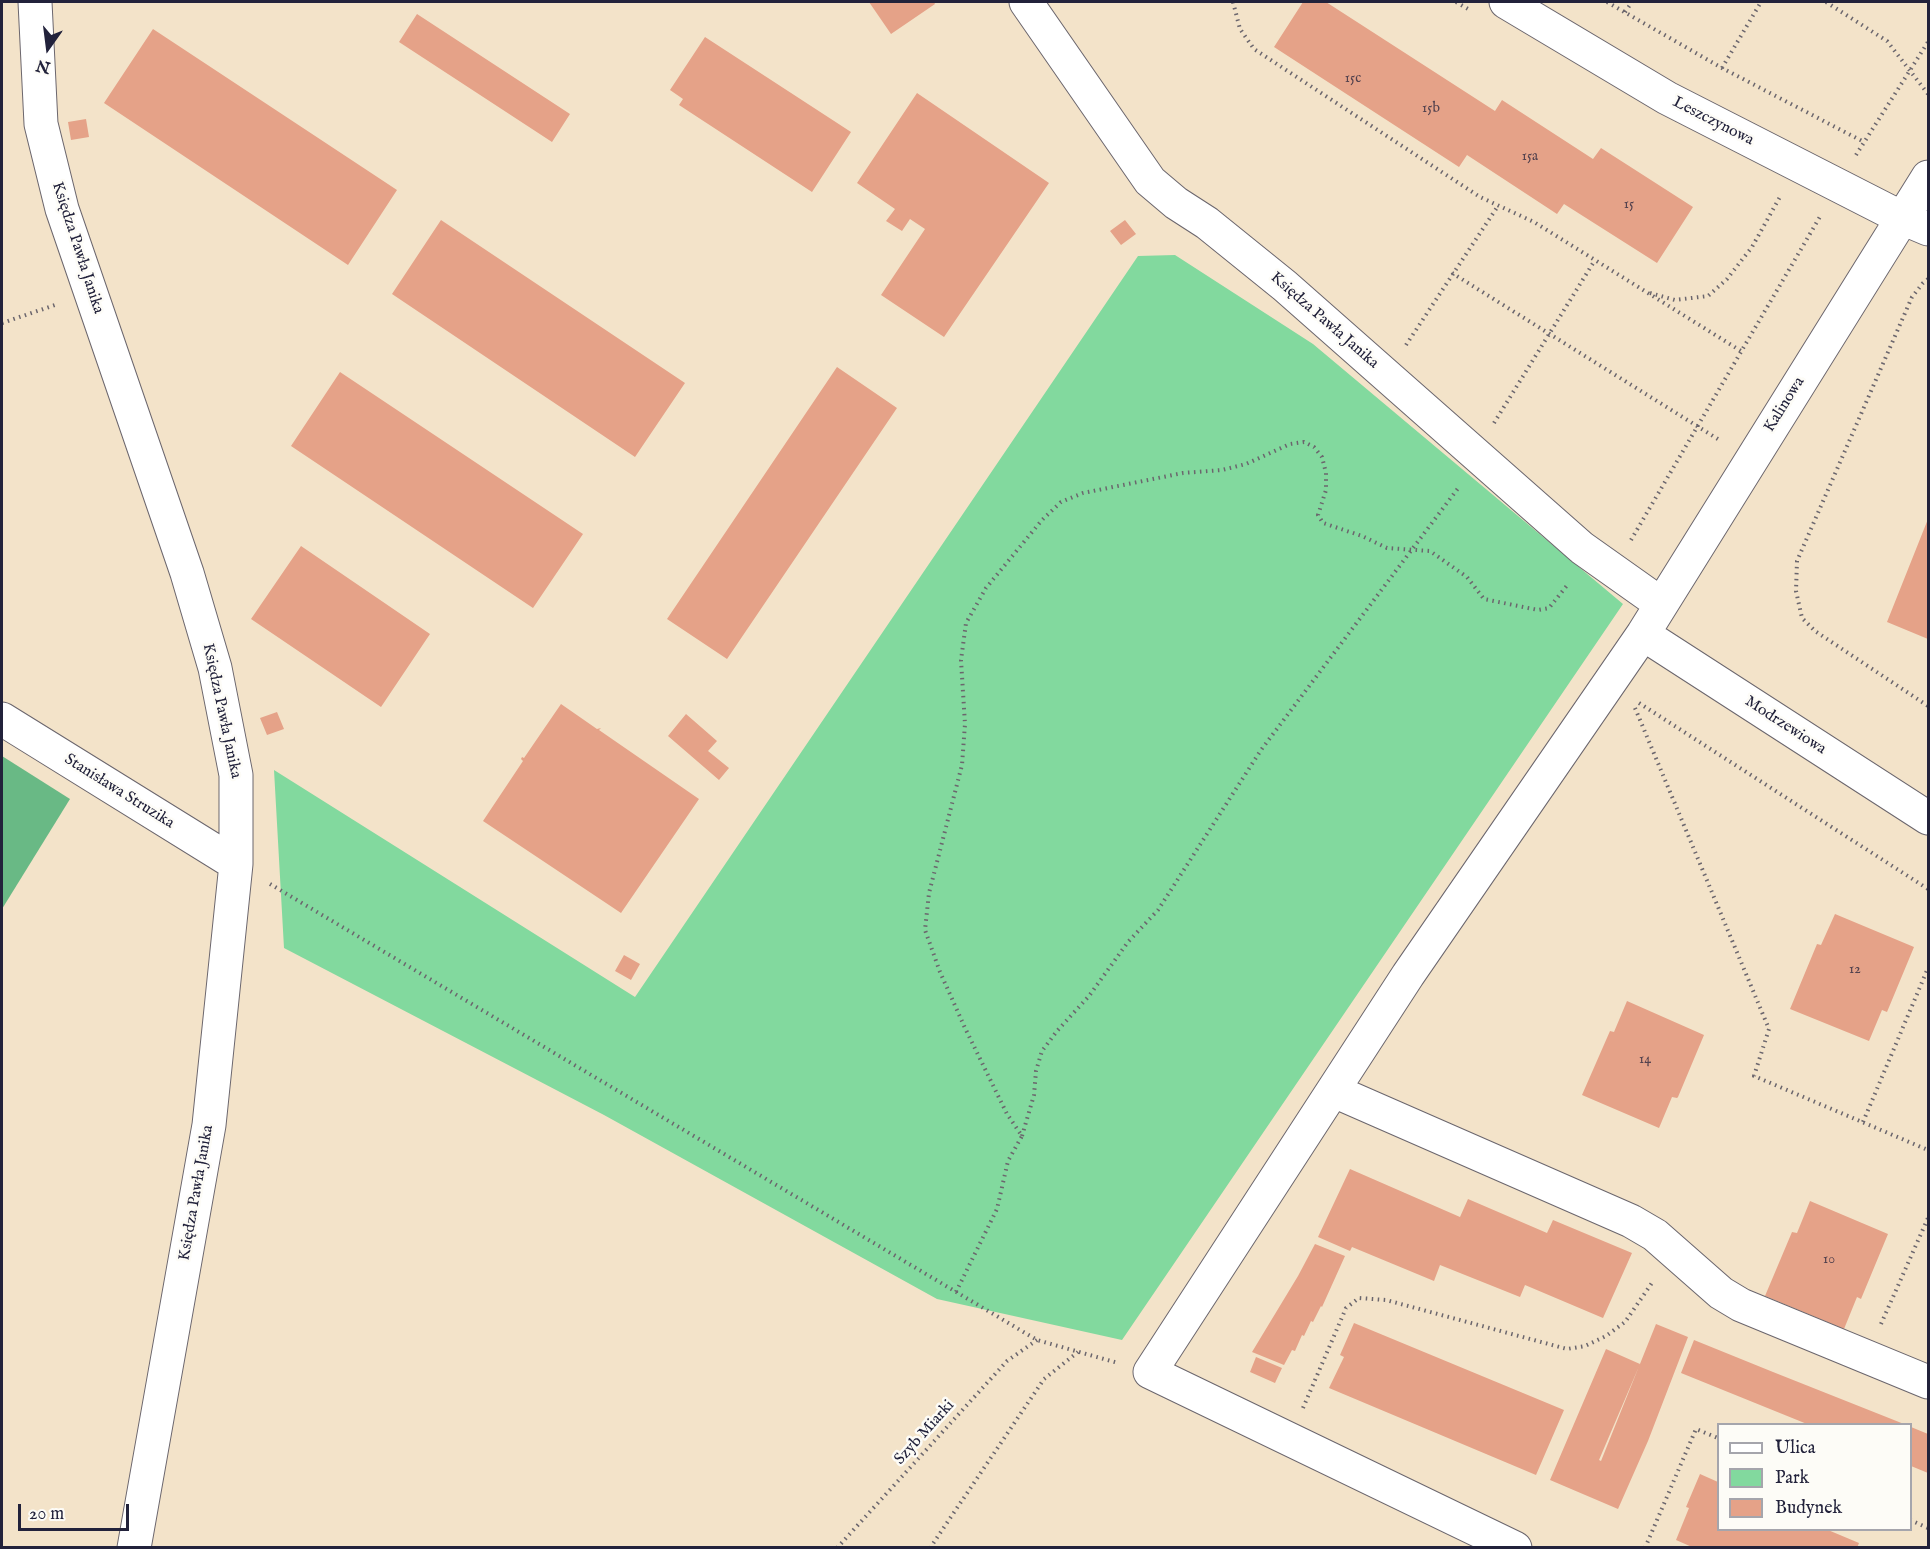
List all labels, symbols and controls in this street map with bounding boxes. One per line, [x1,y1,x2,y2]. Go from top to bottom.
north arrow [18,18,78,78]
text: N [35,54,53,77]
house number: 15c [1345,71,1361,87]
street label: Leszczynowa [1669,93,1757,151]
house number: 15b [1422,101,1440,117]
house number: 15a [1522,149,1538,165]
street label: Księdza Pawła Janika [47,180,107,316]
house number: 15 [1624,197,1634,213]
street label: Księdza Pawła Janika [1266,269,1382,373]
street label: Kalinowa [1761,374,1809,436]
street label: Księdza Pawła Janika [197,642,245,780]
street label: Modrzewiowa [1741,693,1829,759]
street label: Stanisława Struzika [60,750,178,834]
house number: 12 [1849,962,1861,978]
house number: 14 [1639,1052,1651,1068]
street label: Księdza Pawła Janika [176,1124,218,1262]
house number: 10 [1823,1252,1835,1268]
street label: Szyb Miarki [891,1397,959,1469]
legend [1717,1423,1912,1531]
text: Ulica [1775,1437,1816,1460]
text: Park [1775,1467,1809,1490]
scale bar [21,1492,132,1530]
text: Budynek [1775,1497,1842,1520]
text: 20 m [29,1503,64,1526]

